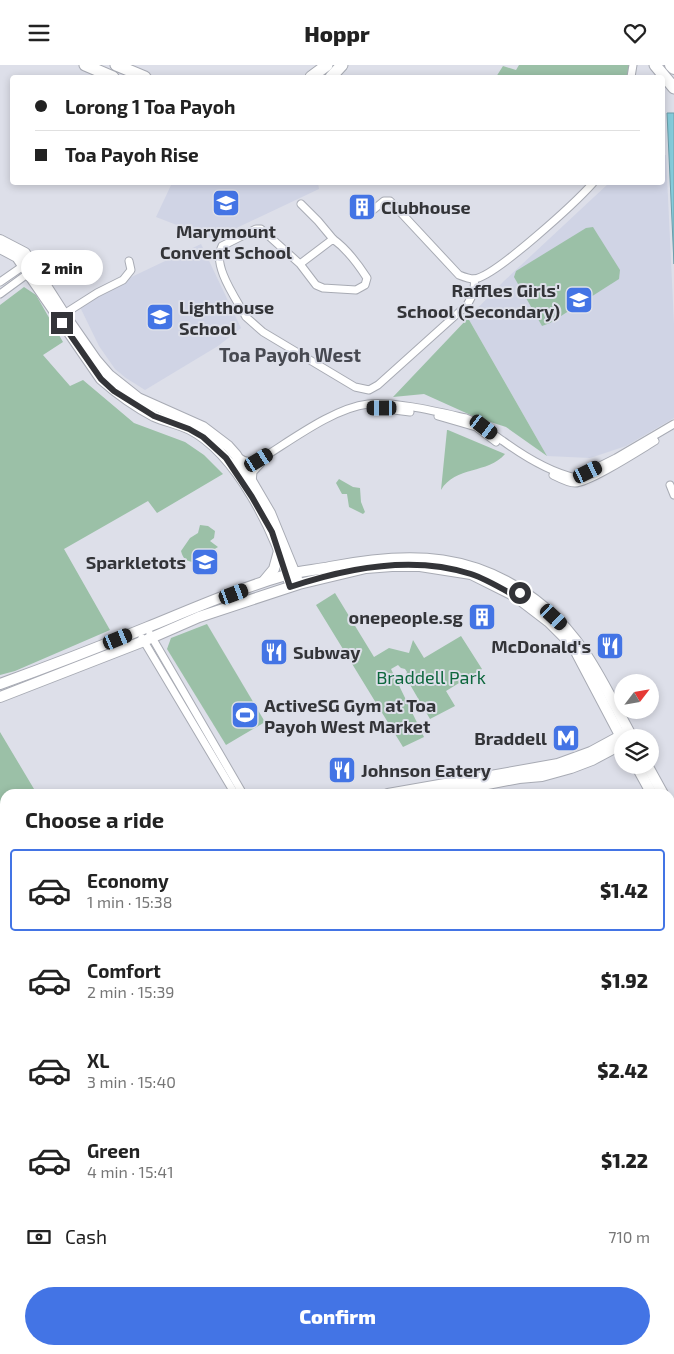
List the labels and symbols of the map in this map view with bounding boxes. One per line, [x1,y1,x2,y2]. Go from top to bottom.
school or university icon: Marymount Convent School [211,188,241,218]
building icon: Clubhouse [347,192,377,222]
place label: Clubhouse [381,196,471,218]
place label: Marymount Convent School [160,220,292,263]
callout: 2 min [21,251,103,285]
place label: Raffles Girls' School (Secondary) [397,279,560,322]
school or university icon: Raffles Girls' School (Secondary) [564,285,594,315]
place label: Lighthouse School [179,296,274,339]
school or university icon: Lighthouse School [145,302,175,332]
route end [51,312,73,334]
district label: Toa Payoh West [219,343,361,367]
car [367,401,397,416]
car [467,412,500,442]
car [242,446,275,474]
car [571,459,604,485]
school or university icon: Sparkletots [190,547,220,577]
place label: Sparkletots [86,551,186,573]
car [217,582,250,606]
route start [509,582,531,604]
car [537,601,570,633]
building icon: onepeople.sg [467,602,497,632]
place label: onepeople.sg [349,606,464,628]
car [101,626,134,652]
restaurant icon: McDonald's [595,631,625,661]
place label: McDonald's [491,635,591,657]
restaurant icon: Subway [259,637,289,667]
place label: Subway [293,641,361,663]
park label: Braddell Park [376,666,486,688]
north arrow [614,674,659,719]
place label: ActiveSG Gym at Toa Payoh West Market [264,694,436,737]
sports icon: ActiveSG Gym at Toa Payoh West Market [230,700,260,730]
metro station icon: Braddell [551,723,581,753]
place label: Braddell [474,727,547,749]
restaurant icon: Johnson Eatery [327,755,357,785]
place label: Johnson Eatery [361,759,492,781]

